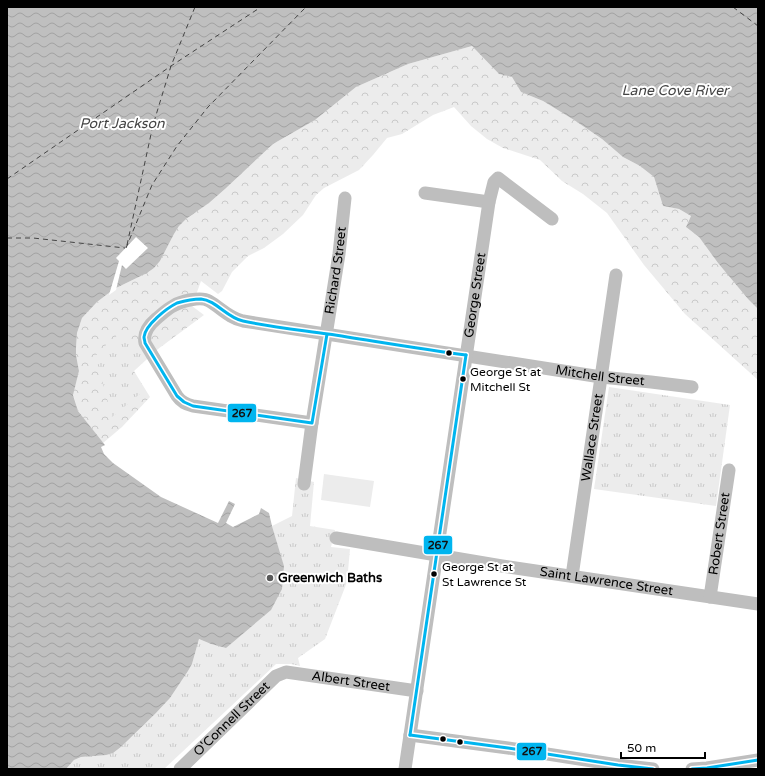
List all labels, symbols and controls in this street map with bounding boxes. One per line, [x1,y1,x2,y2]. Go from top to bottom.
water label: Lane Cove River [622,82,730,99]
water label: Port Jackson [79,115,165,132]
street label: Richard Street [322,226,350,315]
street label: George Street [461,251,489,339]
unlabelled marker [444,348,454,358]
street label: Mitchell Street [554,362,645,389]
place label: George St at Mitchell St [470,365,542,394]
marker: George St at Mitchell St [458,374,468,384]
street label: Wallace Street [578,392,607,482]
line badge: 267 [227,403,257,423]
text: 267 [232,407,252,420]
street label: Robert Street [705,491,734,576]
line badge: 267 [423,535,453,555]
text: 267 [428,539,448,552]
place label: George St at St Lawrence St [442,560,527,589]
street label: Saint Lawrence Street [539,564,674,599]
marker: George St at St Lawrence St [429,569,439,579]
place label: Greenwich Baths [278,570,382,586]
marker: Greenwich Baths [265,573,275,583]
street label: Albert Street [311,668,391,695]
street label: O'Connell Street [190,678,273,760]
unlabelled marker [438,734,448,744]
scale bar [621,734,705,760]
unlabelled marker [455,737,465,747]
text: 50 m [627,741,656,755]
line badge: 267 [516,742,547,761]
text: 267 [522,745,542,758]

